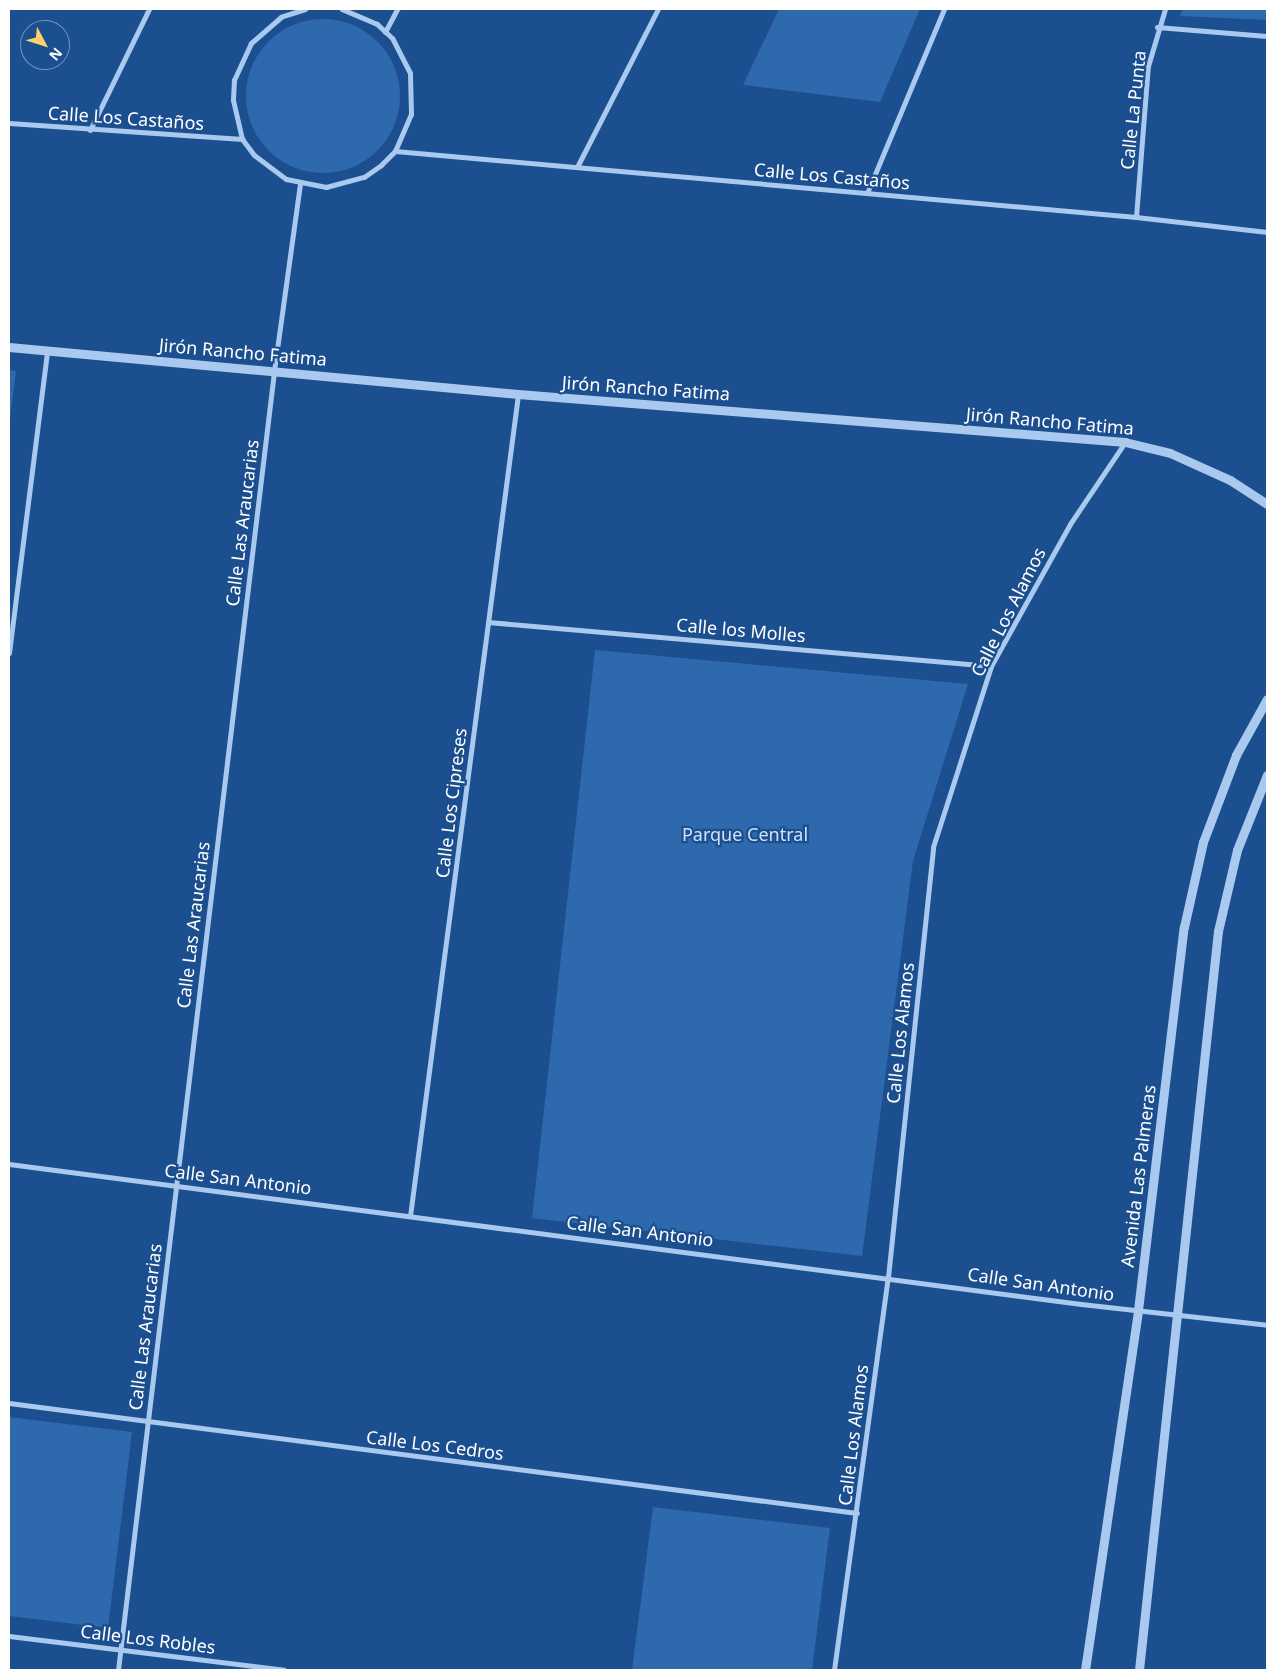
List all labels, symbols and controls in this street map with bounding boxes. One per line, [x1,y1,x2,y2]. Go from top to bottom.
north arrow [20,20,70,70]
text: N [45,44,67,65]
street label: Calle La Punta [1116,49,1150,171]
street label: Calle Los Castaños [47,102,205,134]
street label: Calle Los Castaños [753,158,911,194]
street label: Jirón Rancho Fatima [158,334,328,370]
street label: Jirón Rancho Fatima [561,371,731,405]
street label: Jirón Rancho Fatima [965,403,1135,439]
street label: Calle Las Araucarias [221,438,263,608]
street label: Calle Los Alamos [966,544,1050,680]
street label: Calle los Molles [675,614,807,646]
street label: Calle Los Cipreses [431,727,471,879]
park label: Parque Central [682,823,808,845]
street label: Calle Las Araucarias [172,840,214,1010]
street label: Calle Los Alamos [882,961,918,1105]
street label: Avenida Las Palmeras [1116,1084,1160,1268]
street label: Calle San Antonio [163,1159,313,1199]
street label: Calle San Antonio [565,1211,715,1251]
street label: Calle Las Araucarias [124,1242,166,1412]
street label: Calle San Antonio [966,1263,1116,1305]
street label: Calle Los Alamos [834,1363,872,1507]
street label: Calle Los Cedros [365,1426,505,1464]
street label: Calle Los Robles [79,1620,217,1658]

